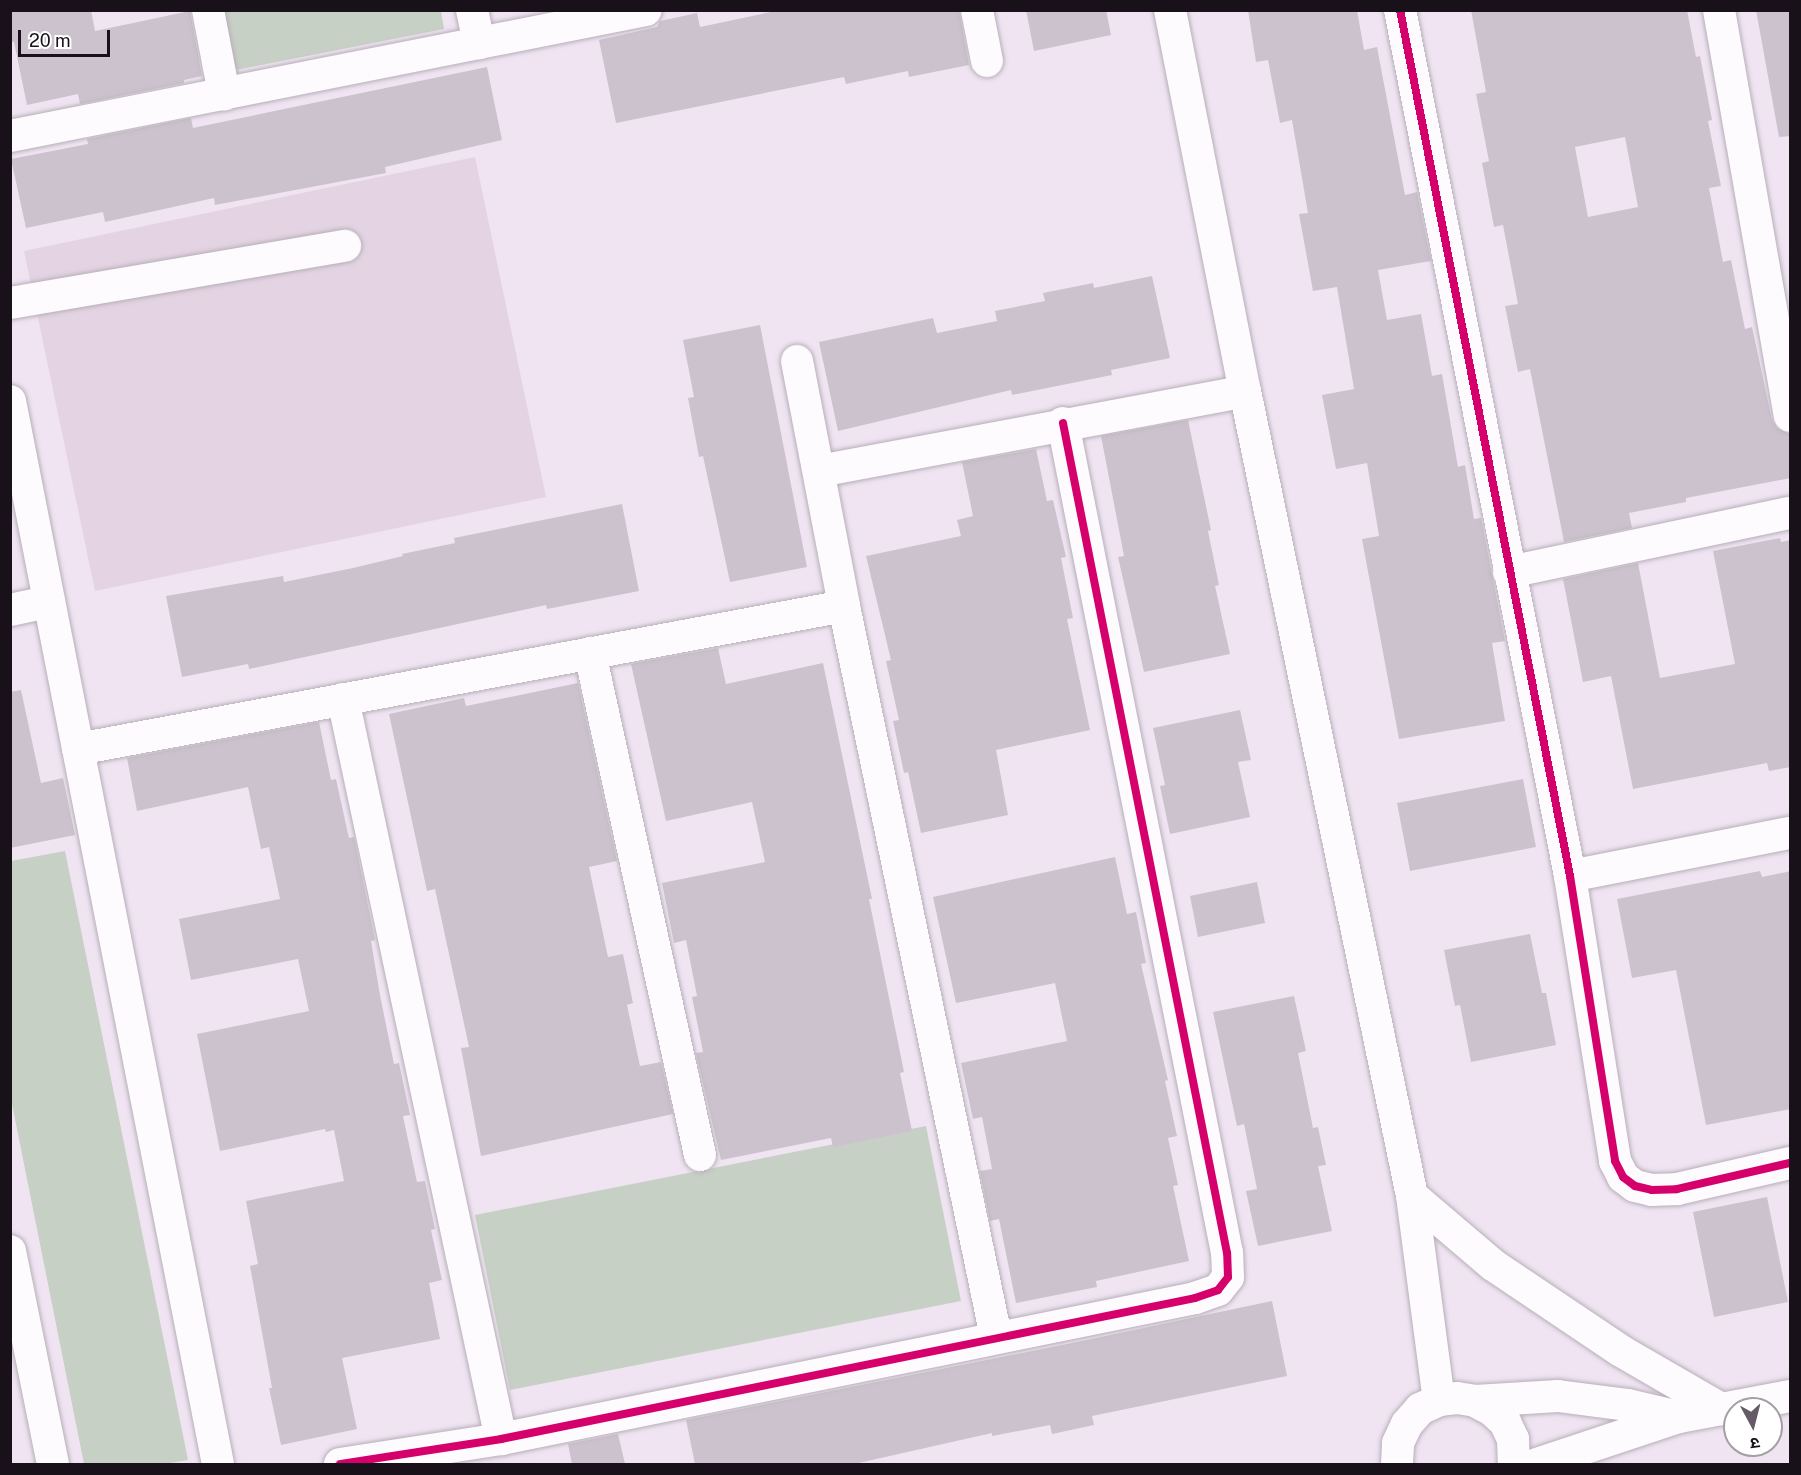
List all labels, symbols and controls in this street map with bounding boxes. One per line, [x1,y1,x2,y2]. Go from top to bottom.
scale bar [21,18,112,56]
text: 20 m [29,30,71,51]
north arrow [1723,1397,1783,1457]
text: उ [1749,1433,1761,1453]

